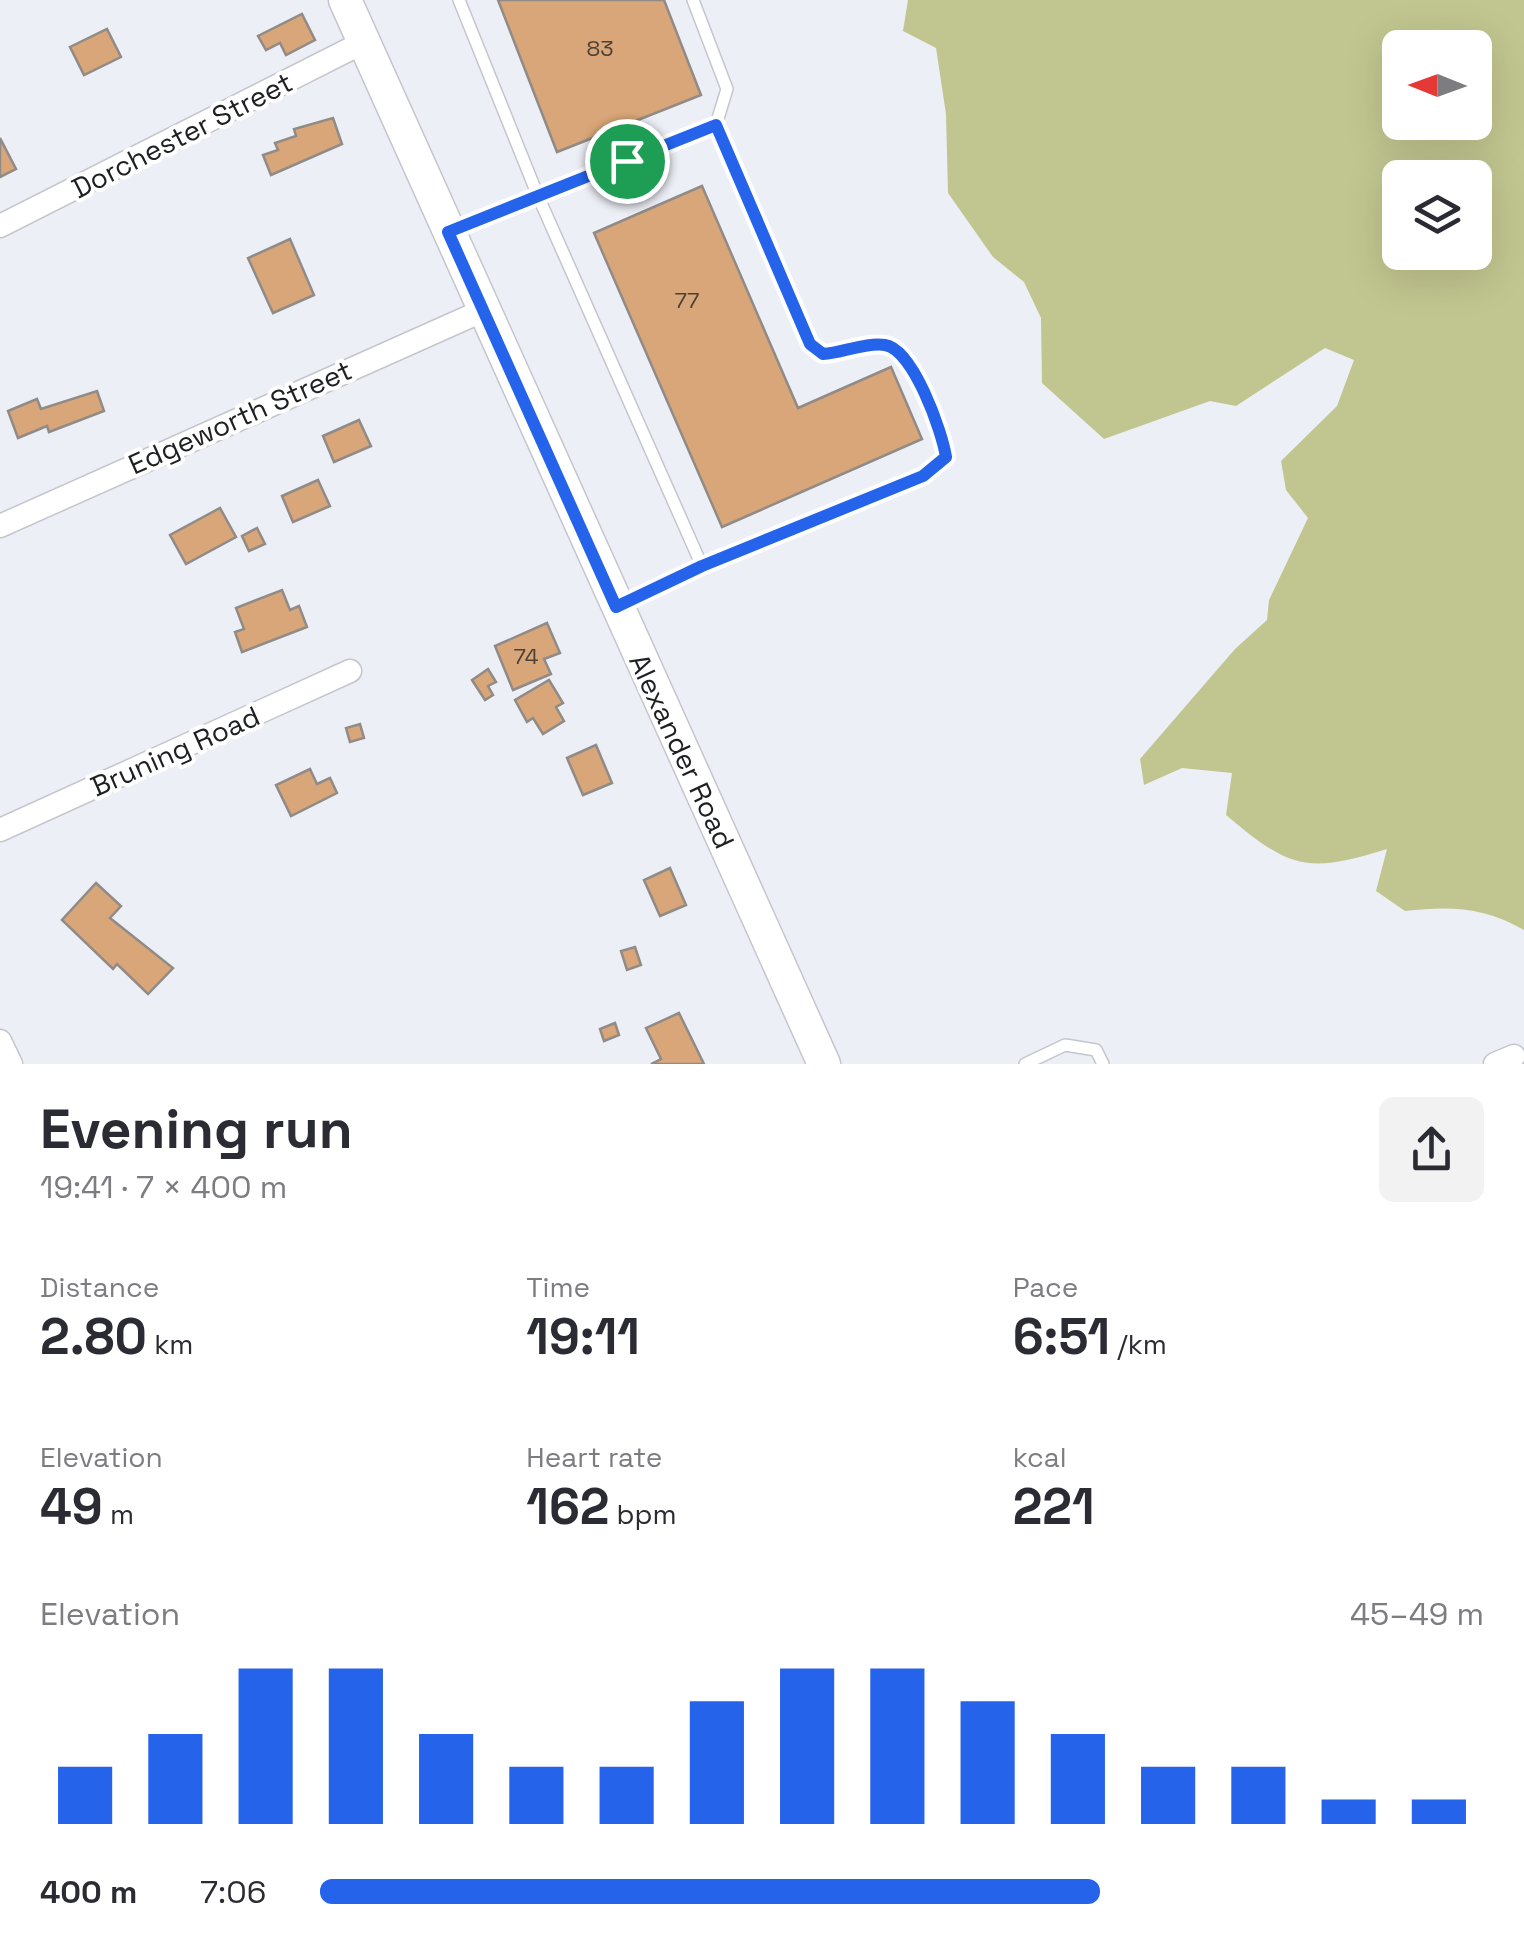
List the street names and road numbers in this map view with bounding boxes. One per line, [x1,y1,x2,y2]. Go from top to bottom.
street label: Dorchester Street [66,64,298,206]
street label: Edgeworth Street [123,352,357,482]
street label: Alexander Road [621,648,743,854]
street label: Bruning Road [85,698,265,804]

